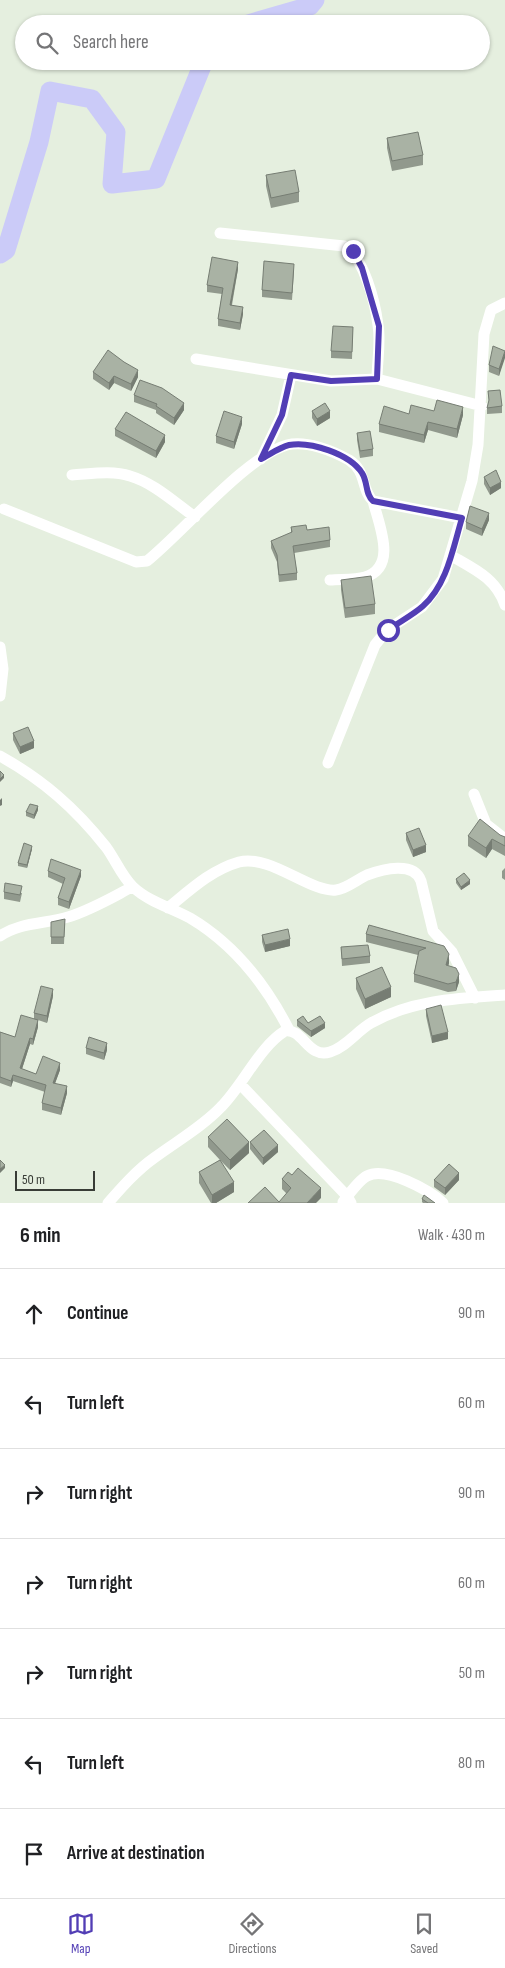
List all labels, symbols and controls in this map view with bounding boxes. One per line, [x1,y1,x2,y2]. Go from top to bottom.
search box [15,15,490,70]
icon: search [33,29,61,57]
text: Search here [73,31,149,54]
route end [342,240,365,263]
route start [377,619,400,642]
scale bar [15,1168,95,1191]
text: 50 m [22,1171,45,1188]
text: 6 min [20,1223,61,1248]
text: Walk · 430 m [418,1226,485,1245]
icon: ahead [20,1300,48,1328]
text: Continue [67,1302,128,1325]
text: 90 m [458,1304,485,1323]
icon: left [20,1390,48,1418]
text: Turn left [67,1392,124,1415]
text: 60 m [458,1394,485,1413]
icon: right [20,1480,48,1508]
text: Turn right [67,1482,132,1505]
text: 90 m [458,1484,485,1503]
icon: right [20,1570,48,1598]
text: Turn right [67,1572,132,1595]
text: 60 m [458,1574,485,1593]
icon: right [20,1660,48,1688]
text: Turn right [67,1662,132,1685]
text: 50 m [459,1664,485,1683]
icon: left [20,1750,48,1778]
text: Turn left [67,1752,124,1775]
text: 80 m [458,1754,485,1773]
icon: arrive [20,1840,48,1868]
text: Arrive at destination [67,1842,205,1865]
tab: Map [67,1910,95,1957]
tab: Directions [228,1910,277,1957]
tab: Saved [410,1910,438,1957]

